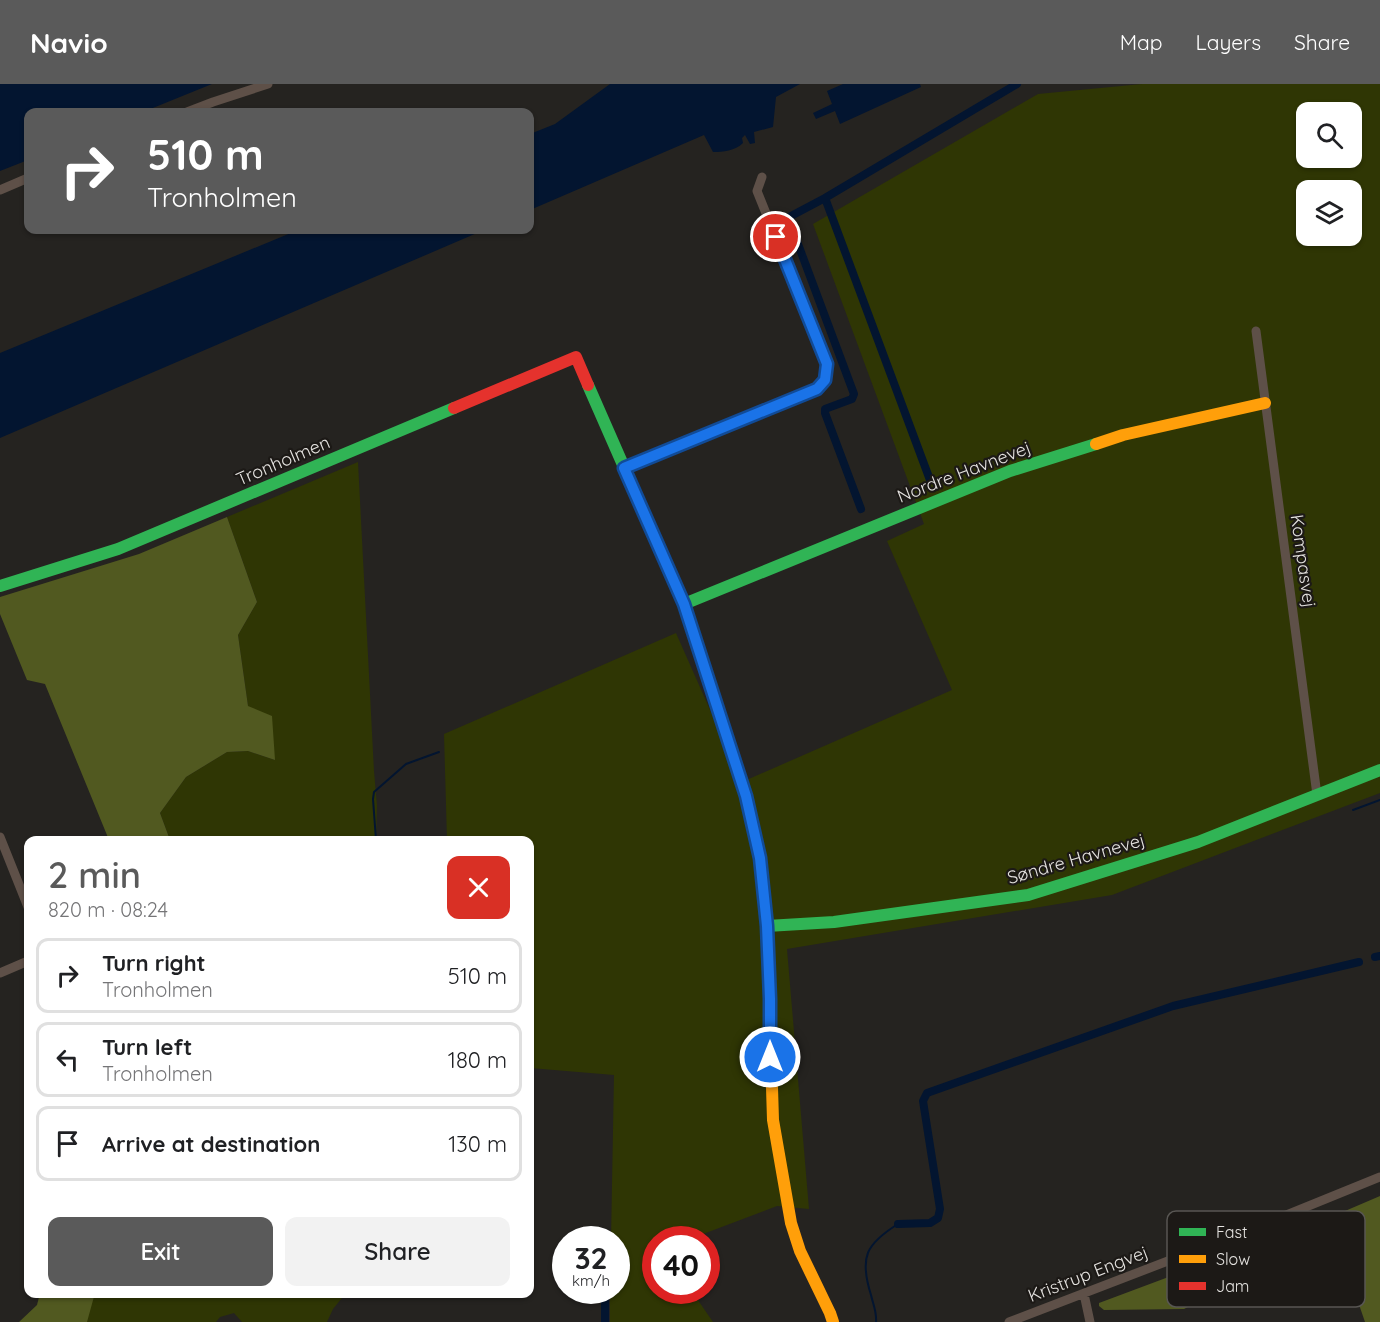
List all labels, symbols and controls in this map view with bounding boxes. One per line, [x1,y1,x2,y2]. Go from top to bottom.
text: Navio [30,25,108,60]
text: Map [1120,29,1163,55]
text: Layers [1196,29,1261,55]
text: Share [1294,29,1350,55]
map controls [1296,102,1362,246]
button: search [1296,102,1362,168]
text: 510 m [147,128,264,181]
icon: right [48,132,126,210]
text: Tronholmen [147,180,297,214]
button: layers [1296,180,1362,246]
pin [750,211,801,262]
icon: arrive [759,220,792,253]
street label: Tronholmen [232,430,333,491]
street label: Nordre Havnevej [894,436,1034,508]
street label: Kompasvej [1286,513,1321,609]
street label: Søndre Havnevej [1004,828,1147,889]
text: 2 min [48,852,141,897]
button: close [447,856,510,919]
text: 820 m · 08:24 [48,897,168,922]
text: Turn right [102,949,206,977]
icon: right [51,959,84,992]
text: 510 m [448,962,507,990]
text: Tronholmen [102,977,213,1002]
position arrow [738,1025,802,1089]
text: Turn left [102,1033,192,1061]
icon: left [51,1043,84,1076]
text: 180 m [448,1046,507,1074]
text: Tronholmen [102,1061,213,1086]
icon: arrive [51,1127,84,1160]
text: Arrive at destination [102,1130,320,1158]
text: 130 m [448,1130,507,1158]
legend [1167,1211,1365,1307]
button: Exit [48,1217,273,1286]
button: Share [285,1217,510,1286]
text: Fast [1216,1222,1247,1242]
speed limit sign: 40 [642,1226,720,1304]
text: 32 [574,1239,608,1277]
street label: Kristrup Engvej [1025,1240,1151,1307]
text: Slow [1216,1249,1250,1269]
text: km/h [572,1271,610,1290]
text: Jam [1216,1276,1249,1296]

